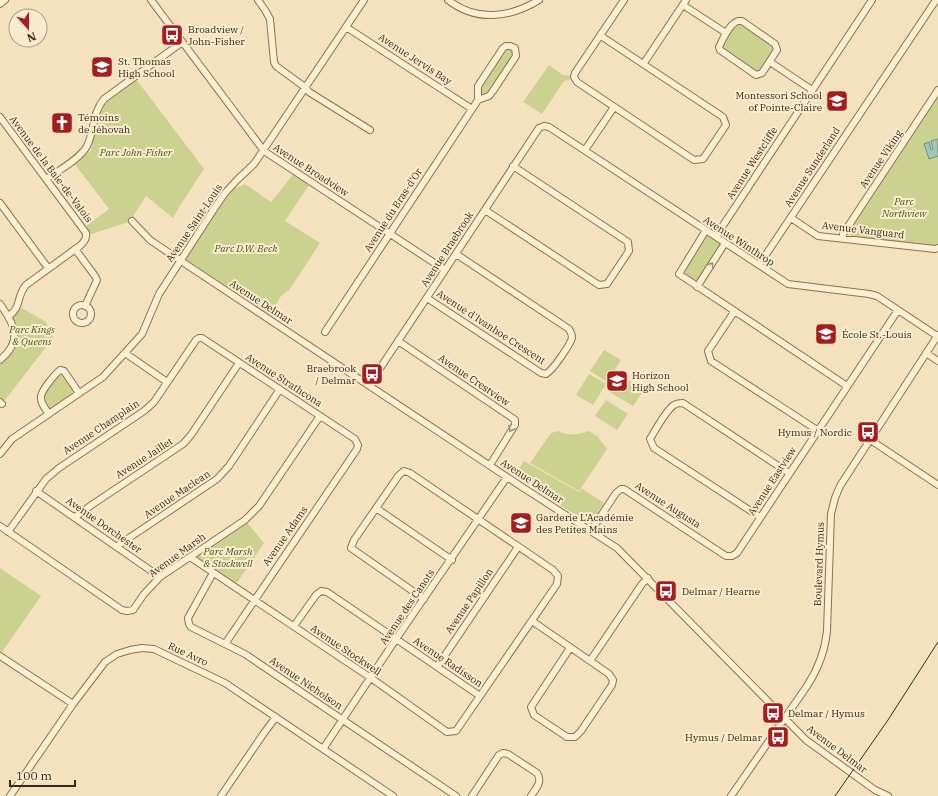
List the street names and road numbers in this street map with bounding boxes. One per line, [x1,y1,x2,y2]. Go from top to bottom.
street label: Avenue Jervis Bay [376,30,455,88]
street label: Avenue de la Baie-de-Valois [7,113,95,225]
street label: Avenue Westcliffe [724,124,780,202]
street label: Avenue Sunderland [781,125,843,209]
street label: Avenue Viking [857,127,906,191]
street label: Avenue Broadview [271,141,351,199]
street label: Avenue du Bras-d'Or [361,165,425,254]
street label: Avenue Saint-Louis [163,181,225,265]
street label: Avenue Braebrook [418,209,476,289]
street label: Avenue Winthrop [701,213,777,269]
street label: Avenue Vanguard [821,218,905,242]
street label: Avenue Delmar [227,277,295,327]
street label: Avenue d'Ivanhoe Crescent [434,287,548,367]
street label: Avenue Strathcona [243,350,325,410]
street label: Avenue Crestview [436,351,512,409]
street label: Avenue Champlain [60,396,142,457]
street label: Avenue Jaillet [113,434,175,481]
street label: Avenue Eastview [745,444,799,518]
street label: Avenue Delmar [498,456,566,506]
street label: Avenue Maclean [141,467,213,521]
street label: Avenue Augusta [633,479,704,531]
street label: Avenue Dorchester [64,494,145,556]
street label: Avenue Adams [260,503,311,568]
street label: Boulevard Hymus [811,522,827,606]
street label: Avenue Marsh [146,530,208,580]
street label: Avenue Papillon [442,565,496,636]
street label: Avenue des Canots [377,567,437,647]
street label: Avenue Stockwell [308,621,384,679]
street label: Avenue Radisson [411,634,486,690]
street label: Rue Avro [166,639,210,669]
street label: Avenue Nicholson [267,654,346,713]
street label: Avenue Delmar [804,722,870,776]

